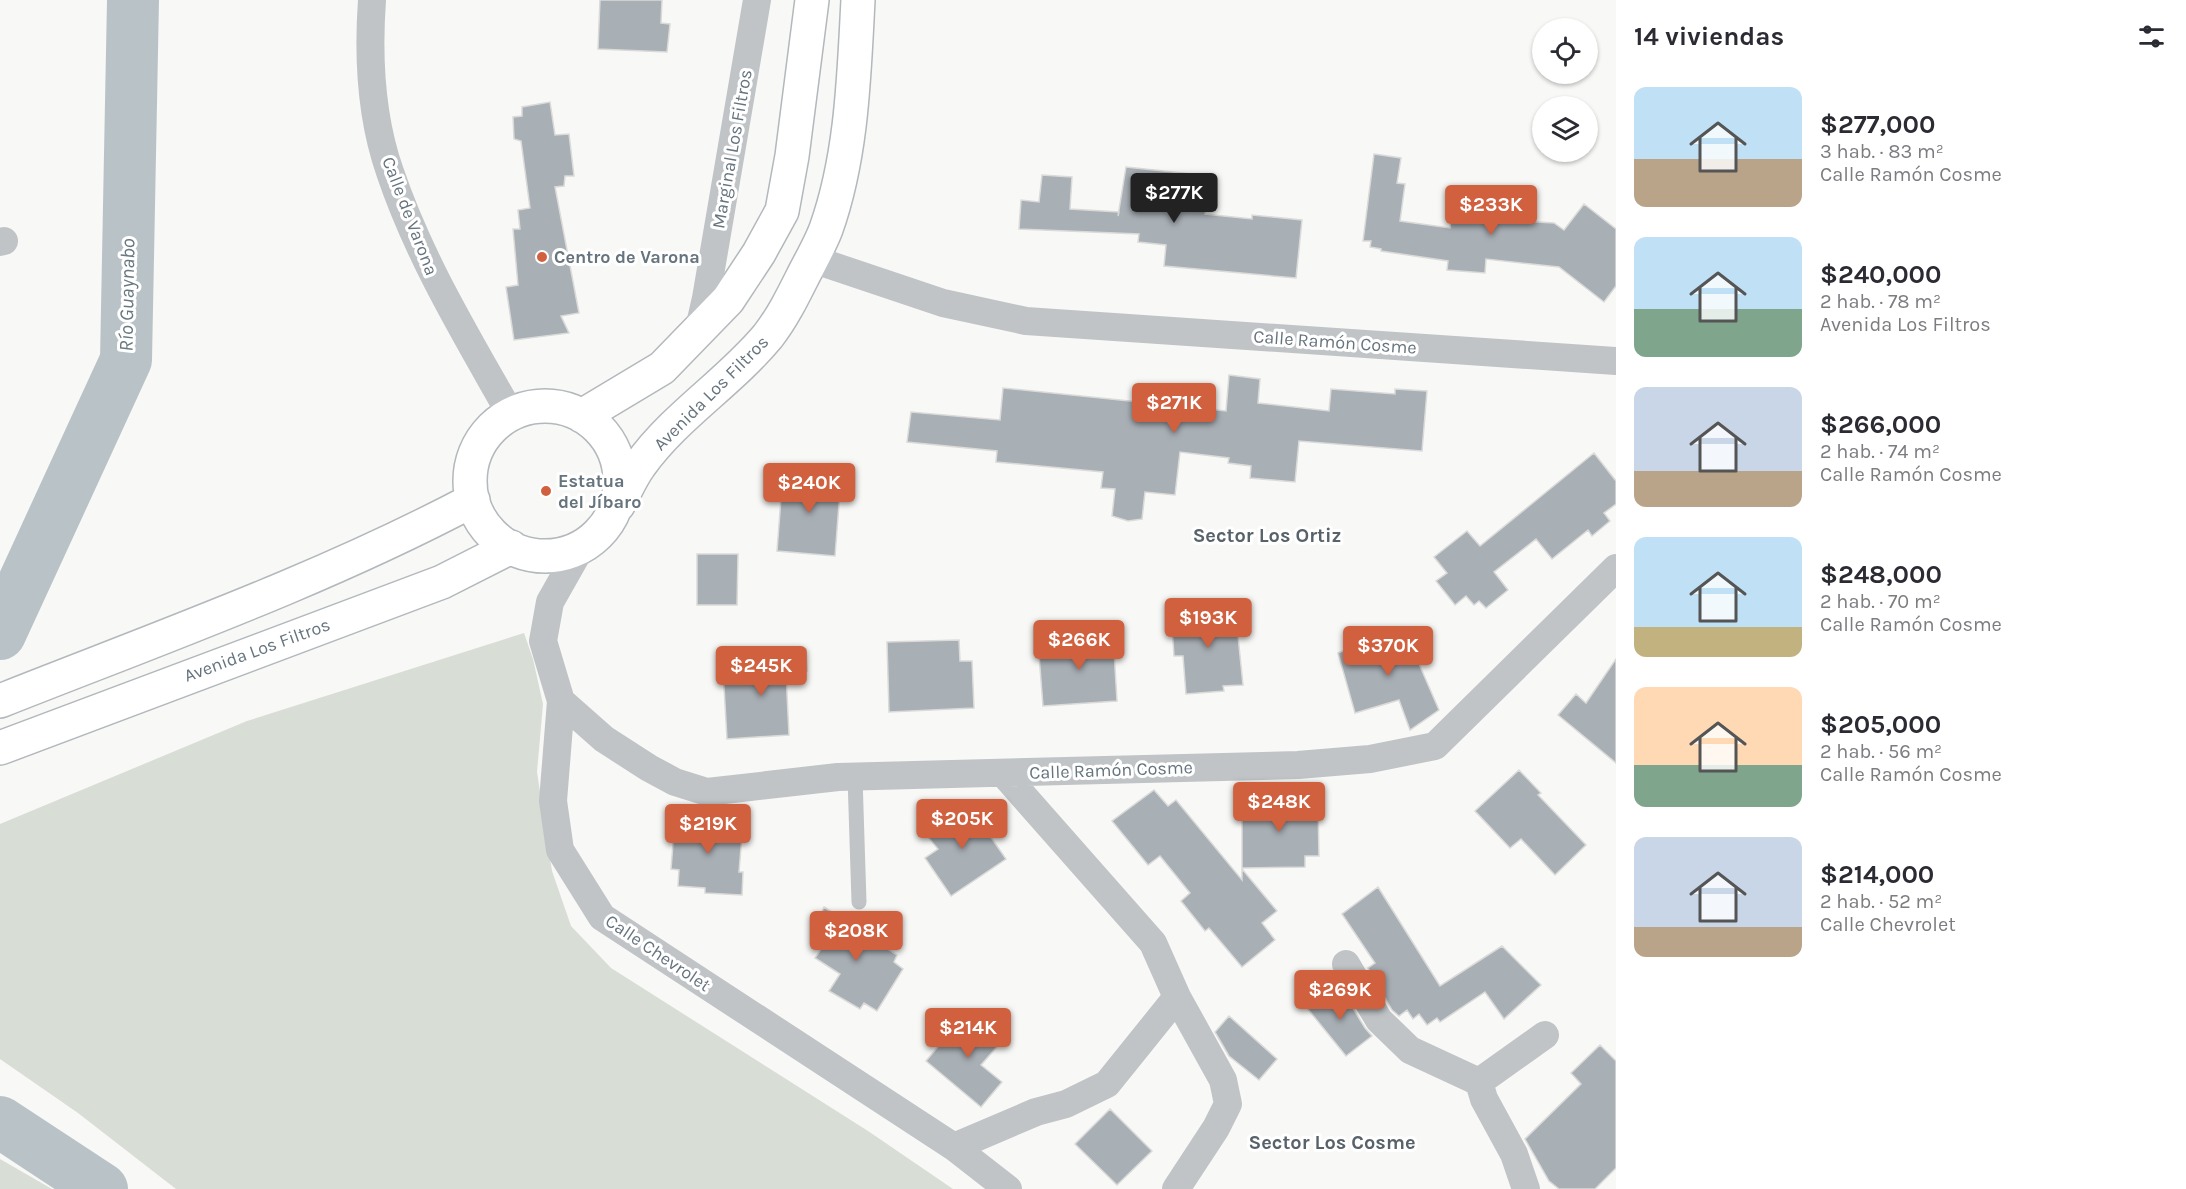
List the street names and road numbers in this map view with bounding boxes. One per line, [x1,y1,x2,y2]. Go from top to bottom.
street label: Marginal Los Filtros [707,68,757,230]
street label: Calle de Varona [377,154,443,278]
street label: Calle Ramón Cosme [1253,325,1417,359]
street label: Avenida Los Filtros [649,331,773,455]
street label: Avenida Los Filtros [181,613,333,687]
street label: Calle Ramón Cosme [1029,756,1193,784]
street label: Calle Chevrolet [601,910,715,996]

